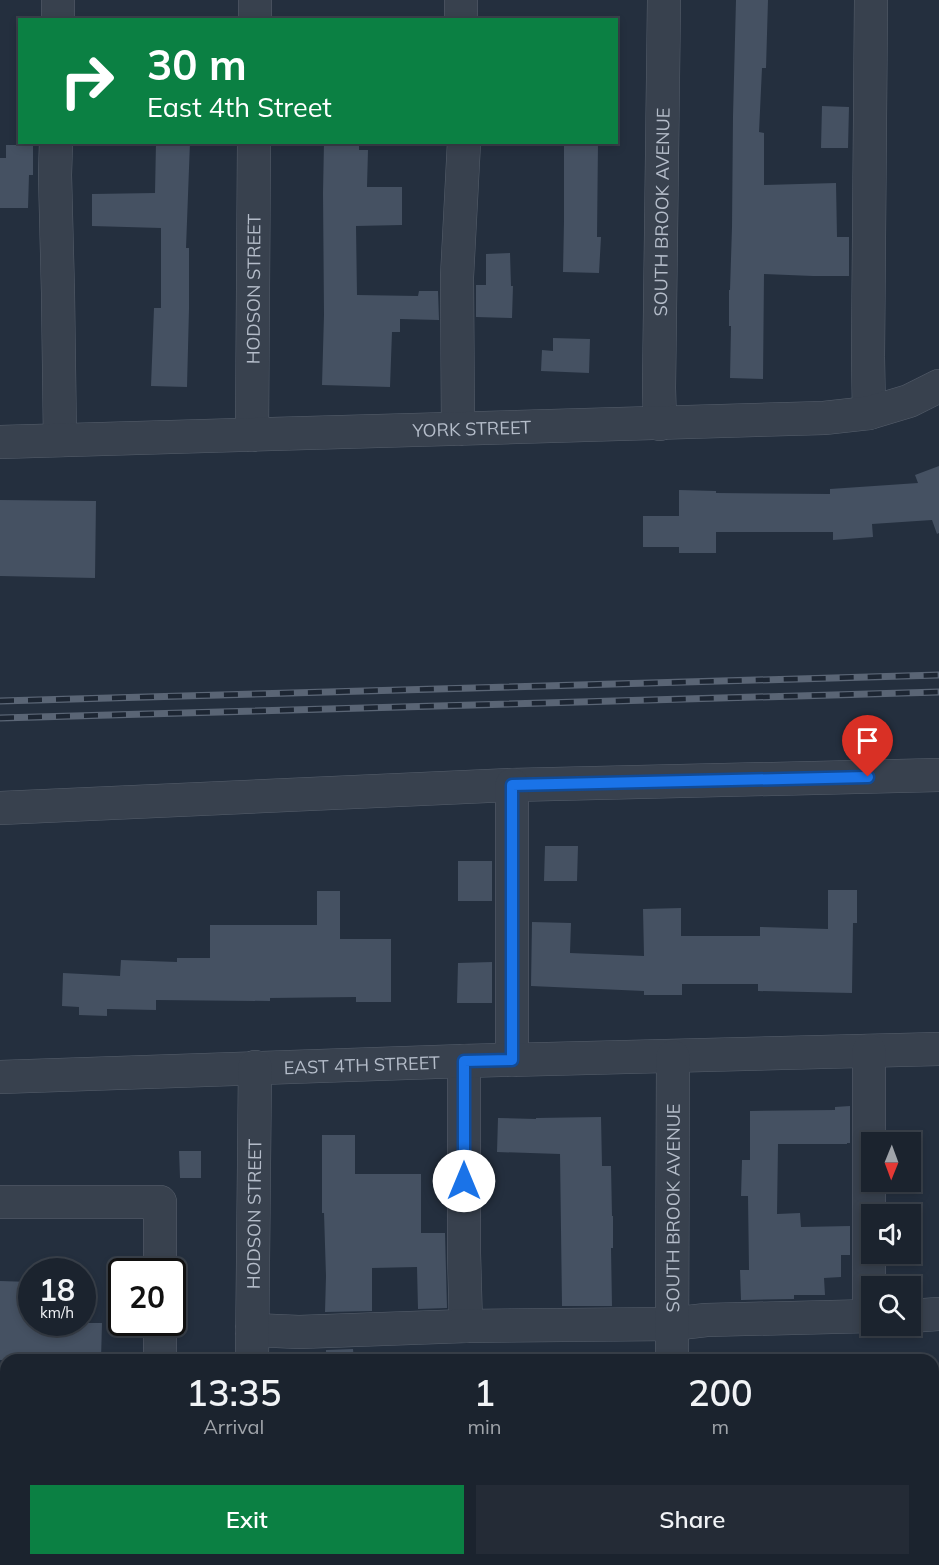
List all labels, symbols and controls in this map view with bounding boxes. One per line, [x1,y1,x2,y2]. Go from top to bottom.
text: 30 m [147,38,247,91]
icon: right [48,42,126,120]
text: East 4th Street [147,90,332,124]
street label: SOUTH BROOK AVENUE [648,107,674,317]
street label: HODSON STREET [241,214,265,364]
street label: YORK STREET [411,415,532,442]
pin [842,715,893,777]
icon: arrive [851,724,884,757]
street label: EAST 4TH STREET [283,1050,440,1079]
street label: SOUTH BROOK AVENUE [661,1104,684,1312]
north arrow [861,1132,921,1192]
map controls [861,1132,921,1336]
street label: HODSON STREET [241,1138,266,1289]
position arrow [432,1149,496,1213]
button: sound [861,1204,921,1264]
speed limit sign: 20 [108,1258,186,1336]
text: 18 [39,1271,75,1309]
button: search [861,1276,921,1336]
text: km/h [40,1303,74,1322]
text: 13:35 [186,1370,281,1415]
text: 1 [474,1370,495,1415]
text: 200 [688,1370,753,1415]
text: Arrival [203,1414,264,1439]
text: min [468,1414,502,1439]
text: m [712,1414,729,1439]
button: Exit [30,1485,464,1554]
button: Share [476,1485,909,1554]

